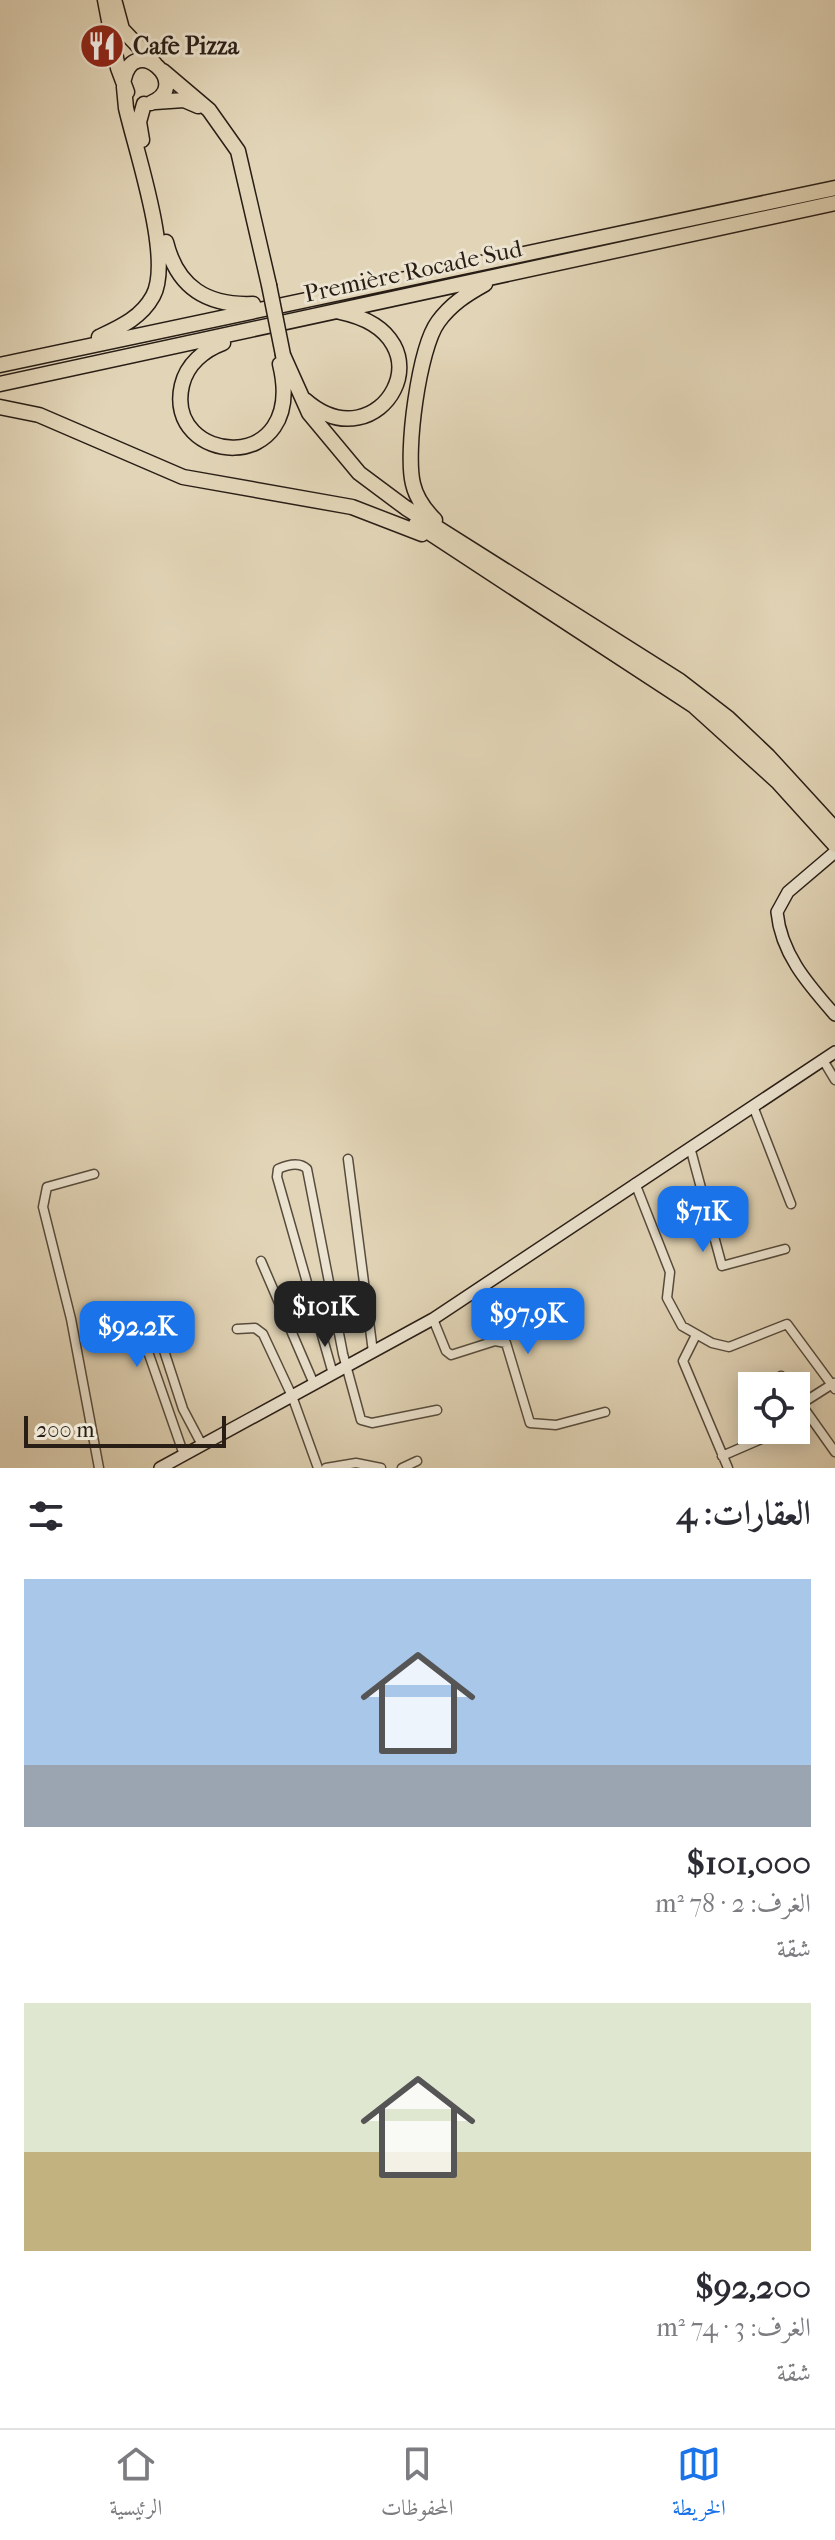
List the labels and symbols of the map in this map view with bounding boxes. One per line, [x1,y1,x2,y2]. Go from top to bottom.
restaurant icon: Cafe Pizza [78,22,126,70]
place label: Cafe Pizza [133,32,240,60]
street label: Première Rocade Sud [301,234,525,308]
pin: $71K [656,1186,750,1254]
pin: $101K [269,1281,381,1349]
pin: $97.9K [463,1288,593,1356]
pin: $92.2K [72,1301,202,1369]
scale bar [24,1412,226,1448]

